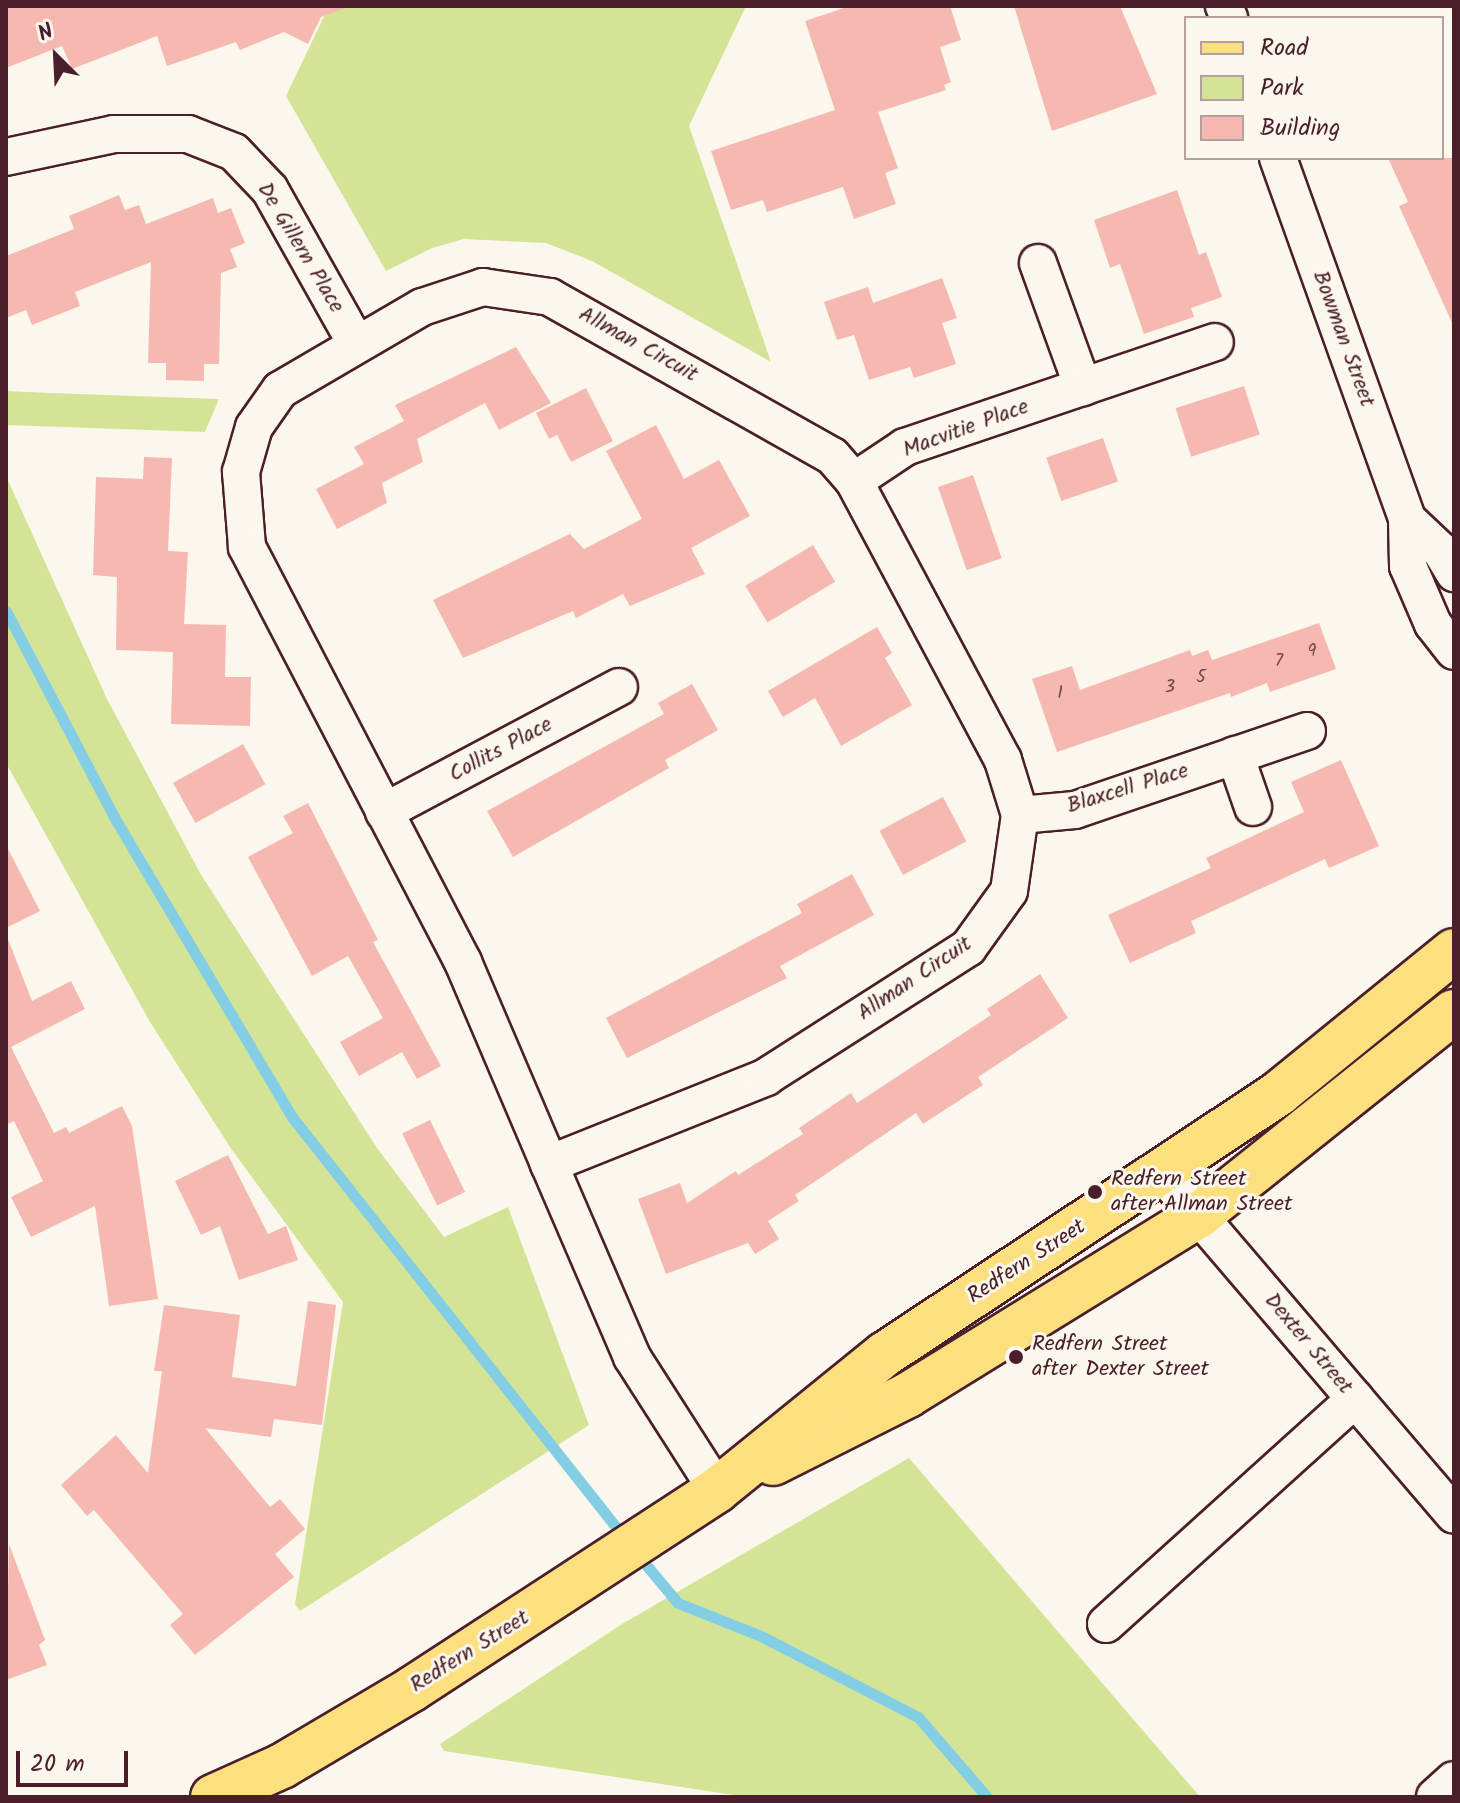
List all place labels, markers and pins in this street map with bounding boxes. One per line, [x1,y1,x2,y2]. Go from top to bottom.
place label: Redfern Street after Allman Street [1111,1166,1292,1218]
marker: Redfern Street after Allman Street [1086,1183,1104,1201]
place label: Redfern Street after Dexter Street [1032,1331,1209,1382]
marker: Redfern Street after Dexter Street [1007,1348,1025,1366]

